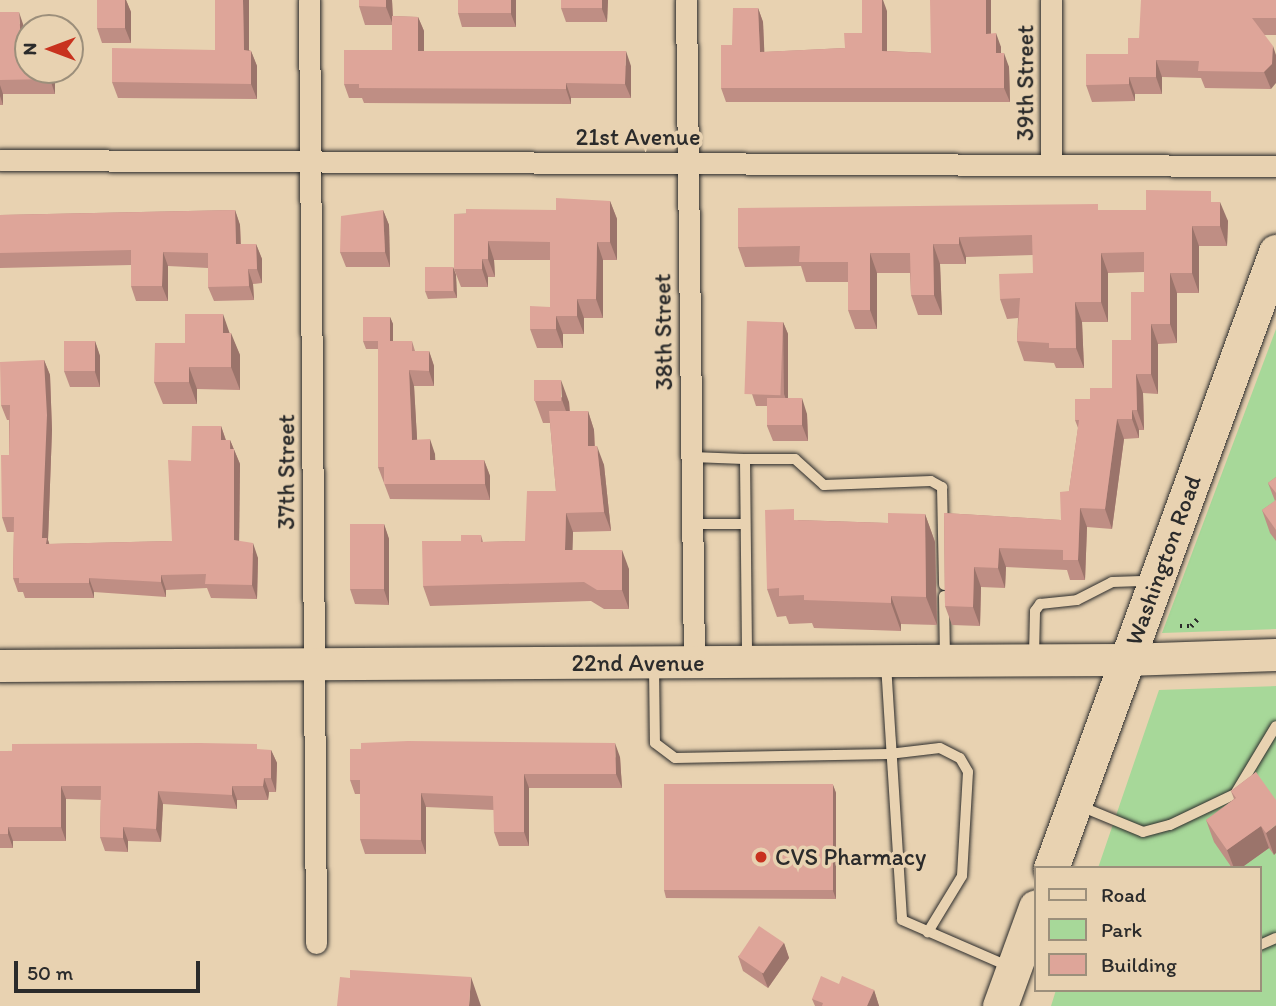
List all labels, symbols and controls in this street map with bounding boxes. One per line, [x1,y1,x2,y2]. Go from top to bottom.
north arrow [14,14,84,84]
street label: 39th Street [1011,25,1039,141]
text: N [18,43,41,55]
street label: 21st Avenue [576,123,700,151]
street label: 38th Street [648,274,678,390]
street label: 37th Street [272,414,300,530]
street label: Washington Road [1119,471,1207,649]
street label: 22nd Avenue [572,649,704,677]
place label: CVS Pharmacy [775,843,926,871]
marker: CVS Pharmacy [753,849,769,865]
legend [1034,866,1262,992]
text: Road [1101,882,1146,907]
text: Park [1101,917,1142,942]
scale bar [18,946,203,990]
text: Building [1101,952,1177,977]
text: 50 m [27,960,73,985]

